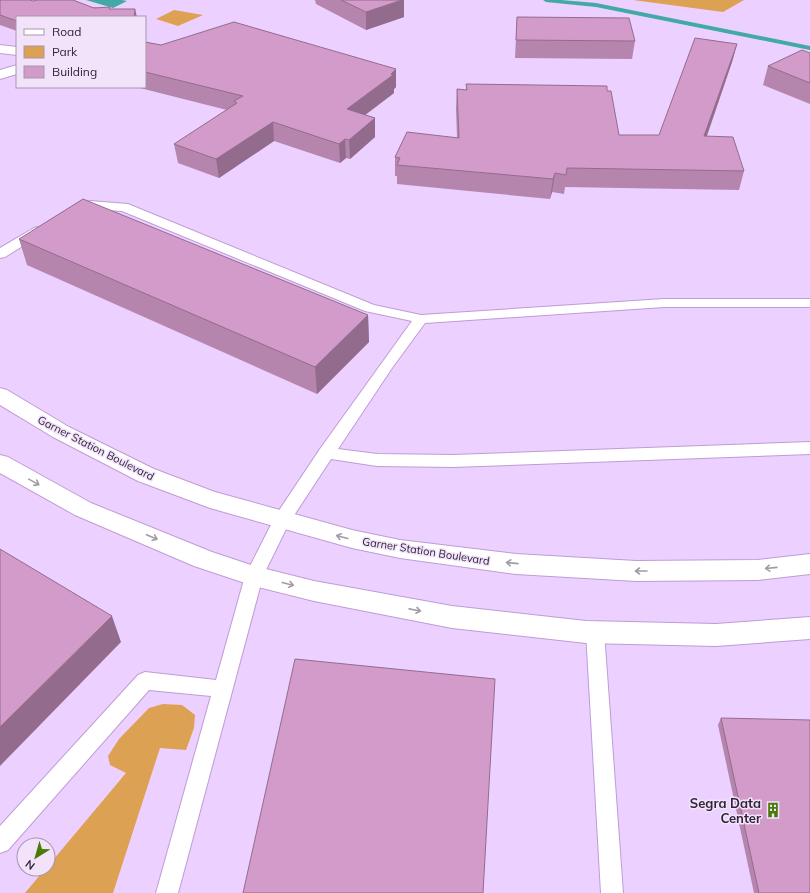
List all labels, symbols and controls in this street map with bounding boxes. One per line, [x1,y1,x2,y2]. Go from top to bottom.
legend [16,16,146,88]
text: Road [52,24,81,39]
text: Park [52,44,78,59]
text: Building [52,64,97,79]
street label: Garner Station Boulevard [35,413,157,483]
one-way arrow [28,479,40,487]
one-way arrow [336,532,349,540]
one-way arrow [145,534,157,542]
street label: Garner Station Boulevard [361,534,491,568]
one-way arrow [506,559,519,567]
one-way arrow [765,564,778,572]
one-way arrow [635,567,648,575]
one-way arrow [281,581,294,588]
one-way arrow [408,606,421,614]
place label: Segra Data Center [690,795,762,826]
building icon: Segra Data Center [764,801,782,819]
north arrow [16,837,56,877]
text: N [22,857,38,873]

